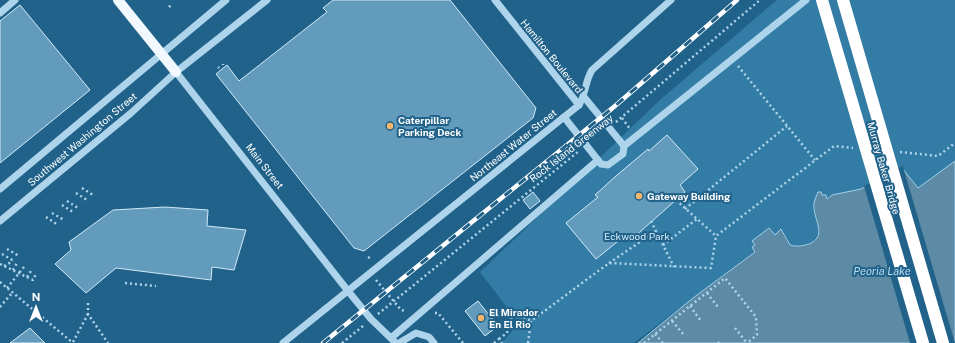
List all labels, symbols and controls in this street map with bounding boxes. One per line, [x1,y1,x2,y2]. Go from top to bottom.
street label: Hamilton Boulevard [519,17,585,95]
street label: Southwest Washington Street [25,90,139,188]
street label: Northeast Water Street [467,106,559,184]
street label: Rock Island Greenway [527,111,616,184]
place label: Caterpillar Parking Deck [398,114,462,138]
street label: Murray Baker Bridge [865,120,903,216]
marker: Caterpillar Parking Deck [385,121,395,131]
street label: Main Street [244,141,287,191]
place label: Gateway Building [647,190,731,202]
marker: Gateway Building [634,191,644,201]
park label: Eckwood Park [604,230,670,242]
water label: Peoria Lake [853,265,911,277]
north arrow [16,287,56,327]
text: N [32,291,40,303]
place label: El Mirador En El Rio [489,306,538,330]
marker: El Mirador En El Rio [476,313,486,323]

